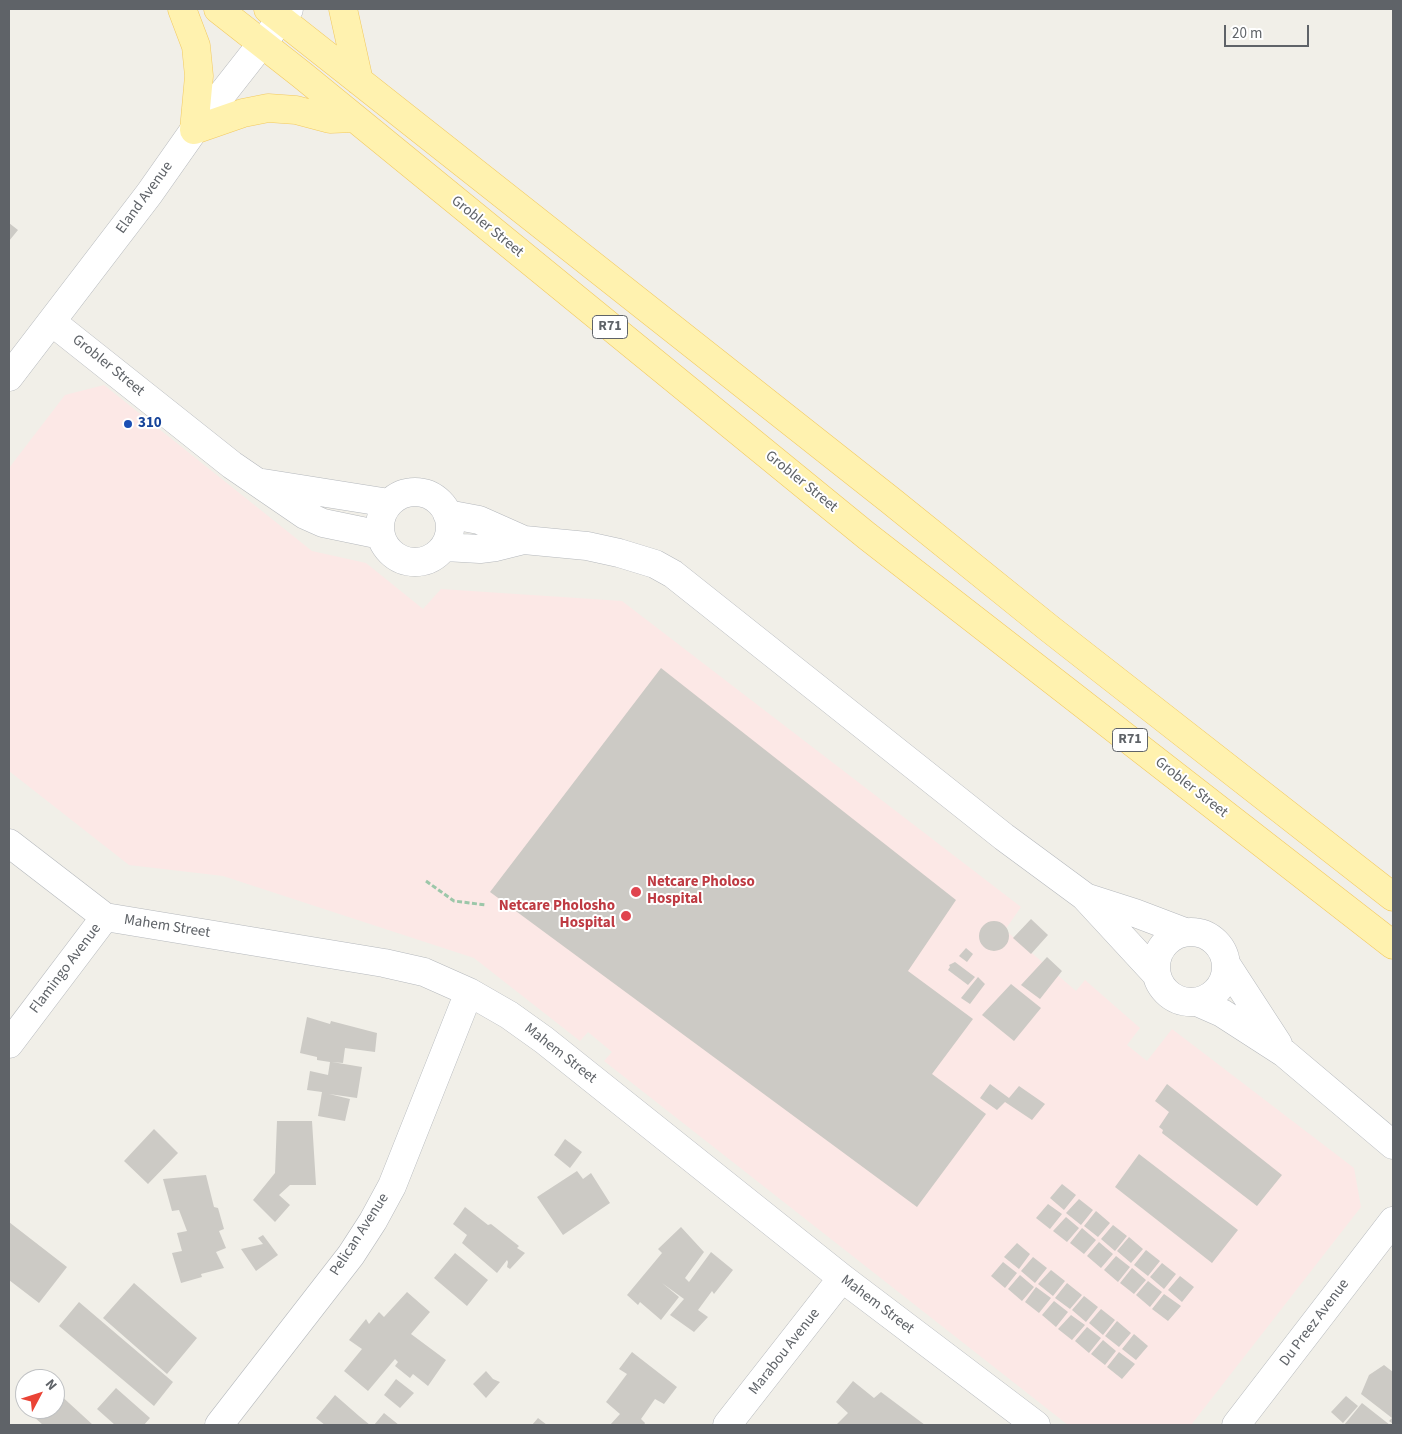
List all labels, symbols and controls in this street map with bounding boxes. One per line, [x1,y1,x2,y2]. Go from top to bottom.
scale bar [1227,15,1312,47]
text: 20 m [1232,23,1262,44]
street label: Eland Avenue [113,158,177,238]
street label: Grobler Street [447,192,527,262]
road number: R71 [592,316,628,338]
street label: Grobler Street [68,331,148,401]
place label: 310 [138,415,162,433]
marker: 310 [122,418,134,430]
street label: Grobler Street [761,447,841,517]
road number: R71 [1112,728,1148,752]
street label: Grobler Street [1151,754,1231,822]
place label: Netcare Pholoso Hospital [647,874,755,909]
marker: Netcare Pholoso Hospital [629,885,643,899]
place label: Netcare Pholosho Hospital [499,898,615,933]
marker: Netcare Pholosho Hospital [619,909,633,923]
street label: Mahem Street [123,911,211,943]
street label: Flamingo Avenue [26,921,106,1017]
street label: Mahem Street [520,1020,600,1088]
street label: Pelican Avenue [327,1190,393,1280]
street label: Mahem Street [837,1272,917,1338]
street label: Du Preez Avenue [1276,1276,1354,1370]
street label: Marabou Avenue [746,1305,824,1399]
north arrow [15,1369,65,1419]
text: N [40,1375,61,1395]

